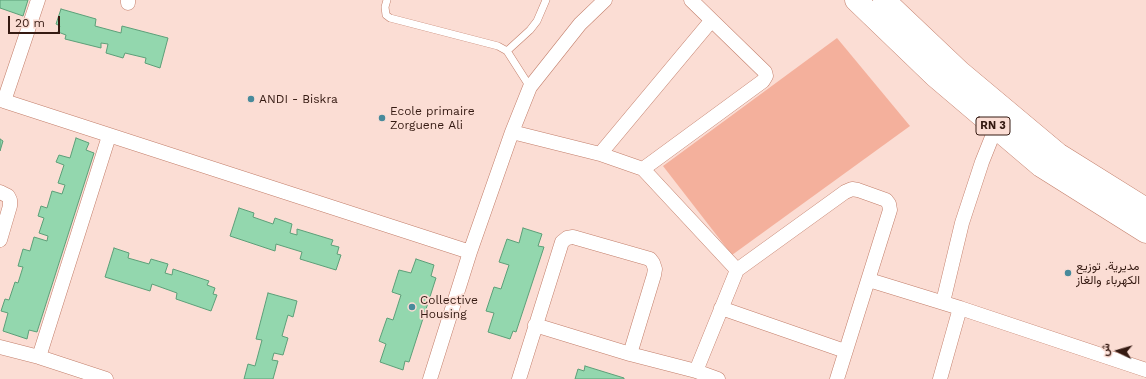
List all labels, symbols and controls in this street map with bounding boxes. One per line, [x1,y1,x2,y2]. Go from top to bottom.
scale bar [10,8,62,34]
text: 20 m [15,16,45,30]
place label: ANDI - Biskra [259,92,338,106]
marker: ANDI - Biskra [246,94,256,104]
place label: Ecole primaire Zorguene Ali [390,104,475,132]
marker: Ecole primaire Zorguene Ali [377,113,387,123]
road number: RN 3 [976,117,1010,135]
place label: مديرية. توزيع الكهرباء والغاز [1076,259,1140,287]
marker: مديرية. توزيع الكهرباء والغاز [1063,268,1073,278]
place label: Collective Housing [420,293,478,321]
marker: Collective Housing [407,302,417,312]
north arrow [1098,331,1138,371]
text: ش [1098,343,1113,357]

